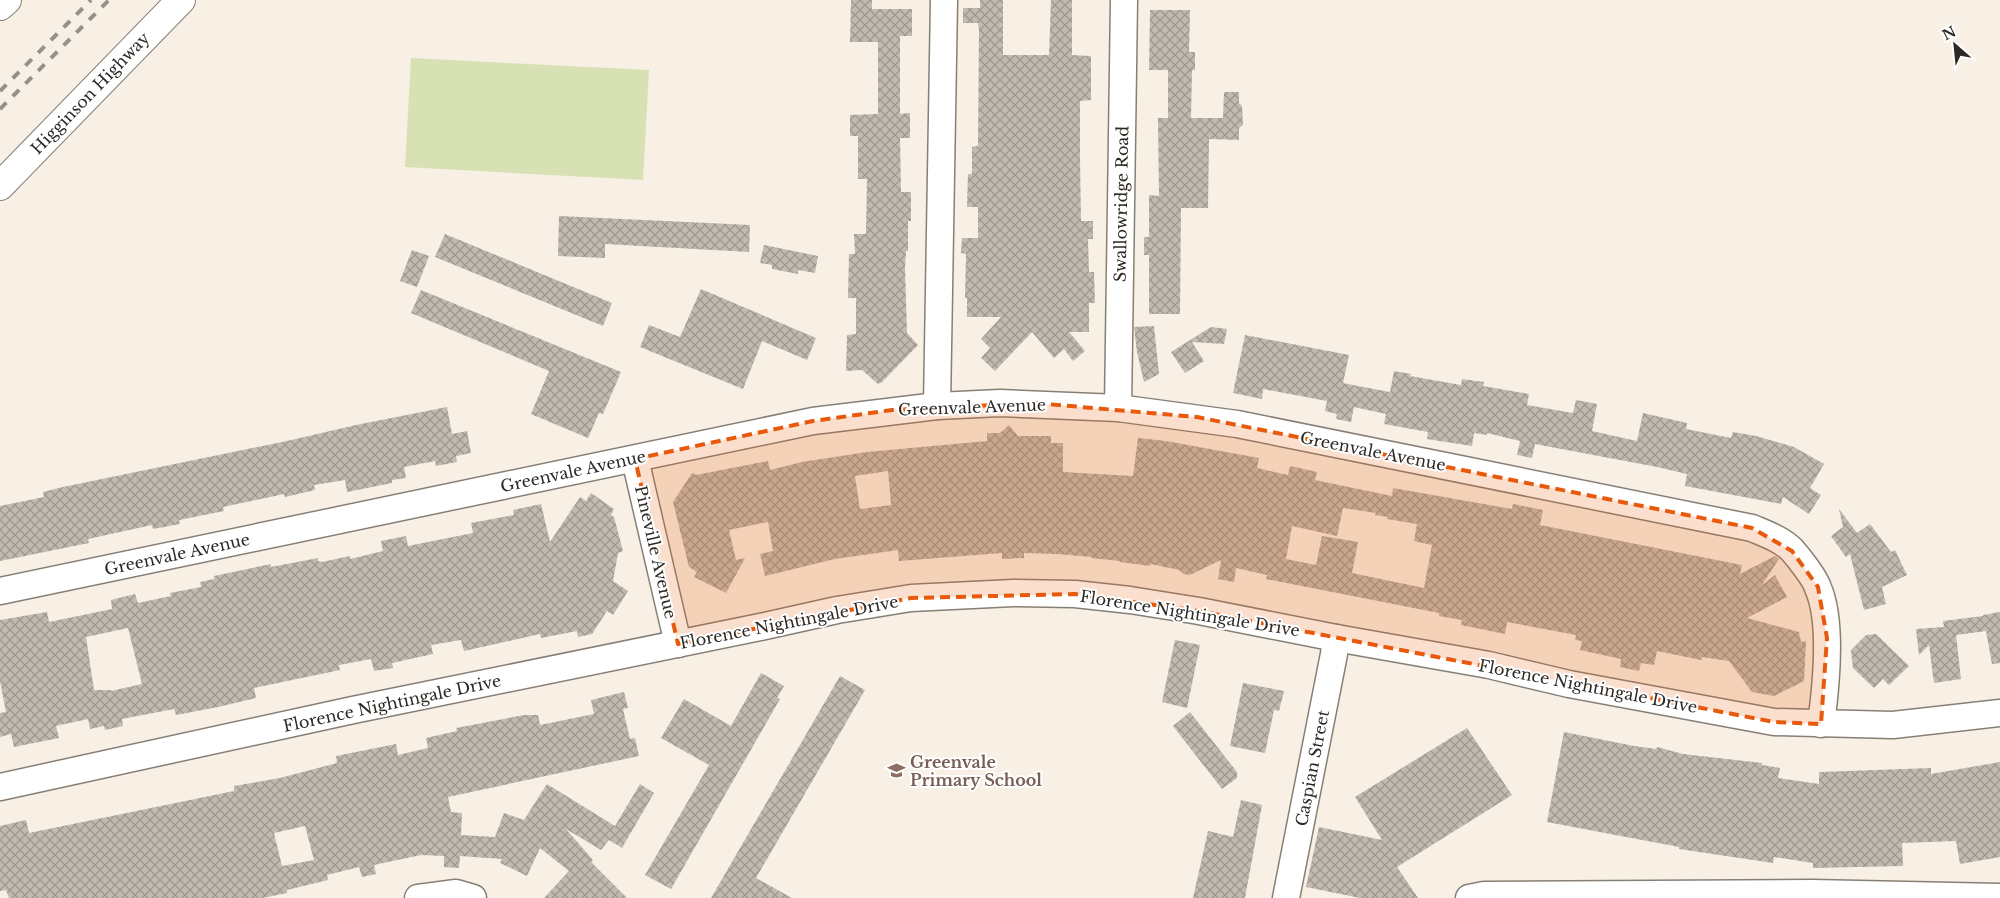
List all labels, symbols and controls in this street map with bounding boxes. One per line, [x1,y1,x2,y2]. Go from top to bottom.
north arrow [1930,20,1980,70]
text: N [1939,22,1959,44]
street label: Higginson Highway [27,27,154,158]
street label: Swallowridge Road [1110,125,1132,282]
street label: Greenvale Avenue [898,394,1046,420]
street label: Greenvale Avenue [1298,427,1448,475]
street label: Greenvale Avenue [498,446,648,496]
street label: Pineville Avenue [631,483,681,621]
street label: Greenvale Avenue [102,529,252,579]
street label: Florence Nightingale Drive [1079,586,1301,640]
street label: Florence Nightingale Drive [678,591,900,653]
street label: Florence Nightingale Drive [1477,655,1699,717]
street label: Florence Nightingale Drive [281,670,503,736]
street label: Caspian Street [1291,708,1333,828]
place label: Greenvale Primary School [910,752,1042,790]
school or university icon: Greenvale Primary School [886,761,906,781]

